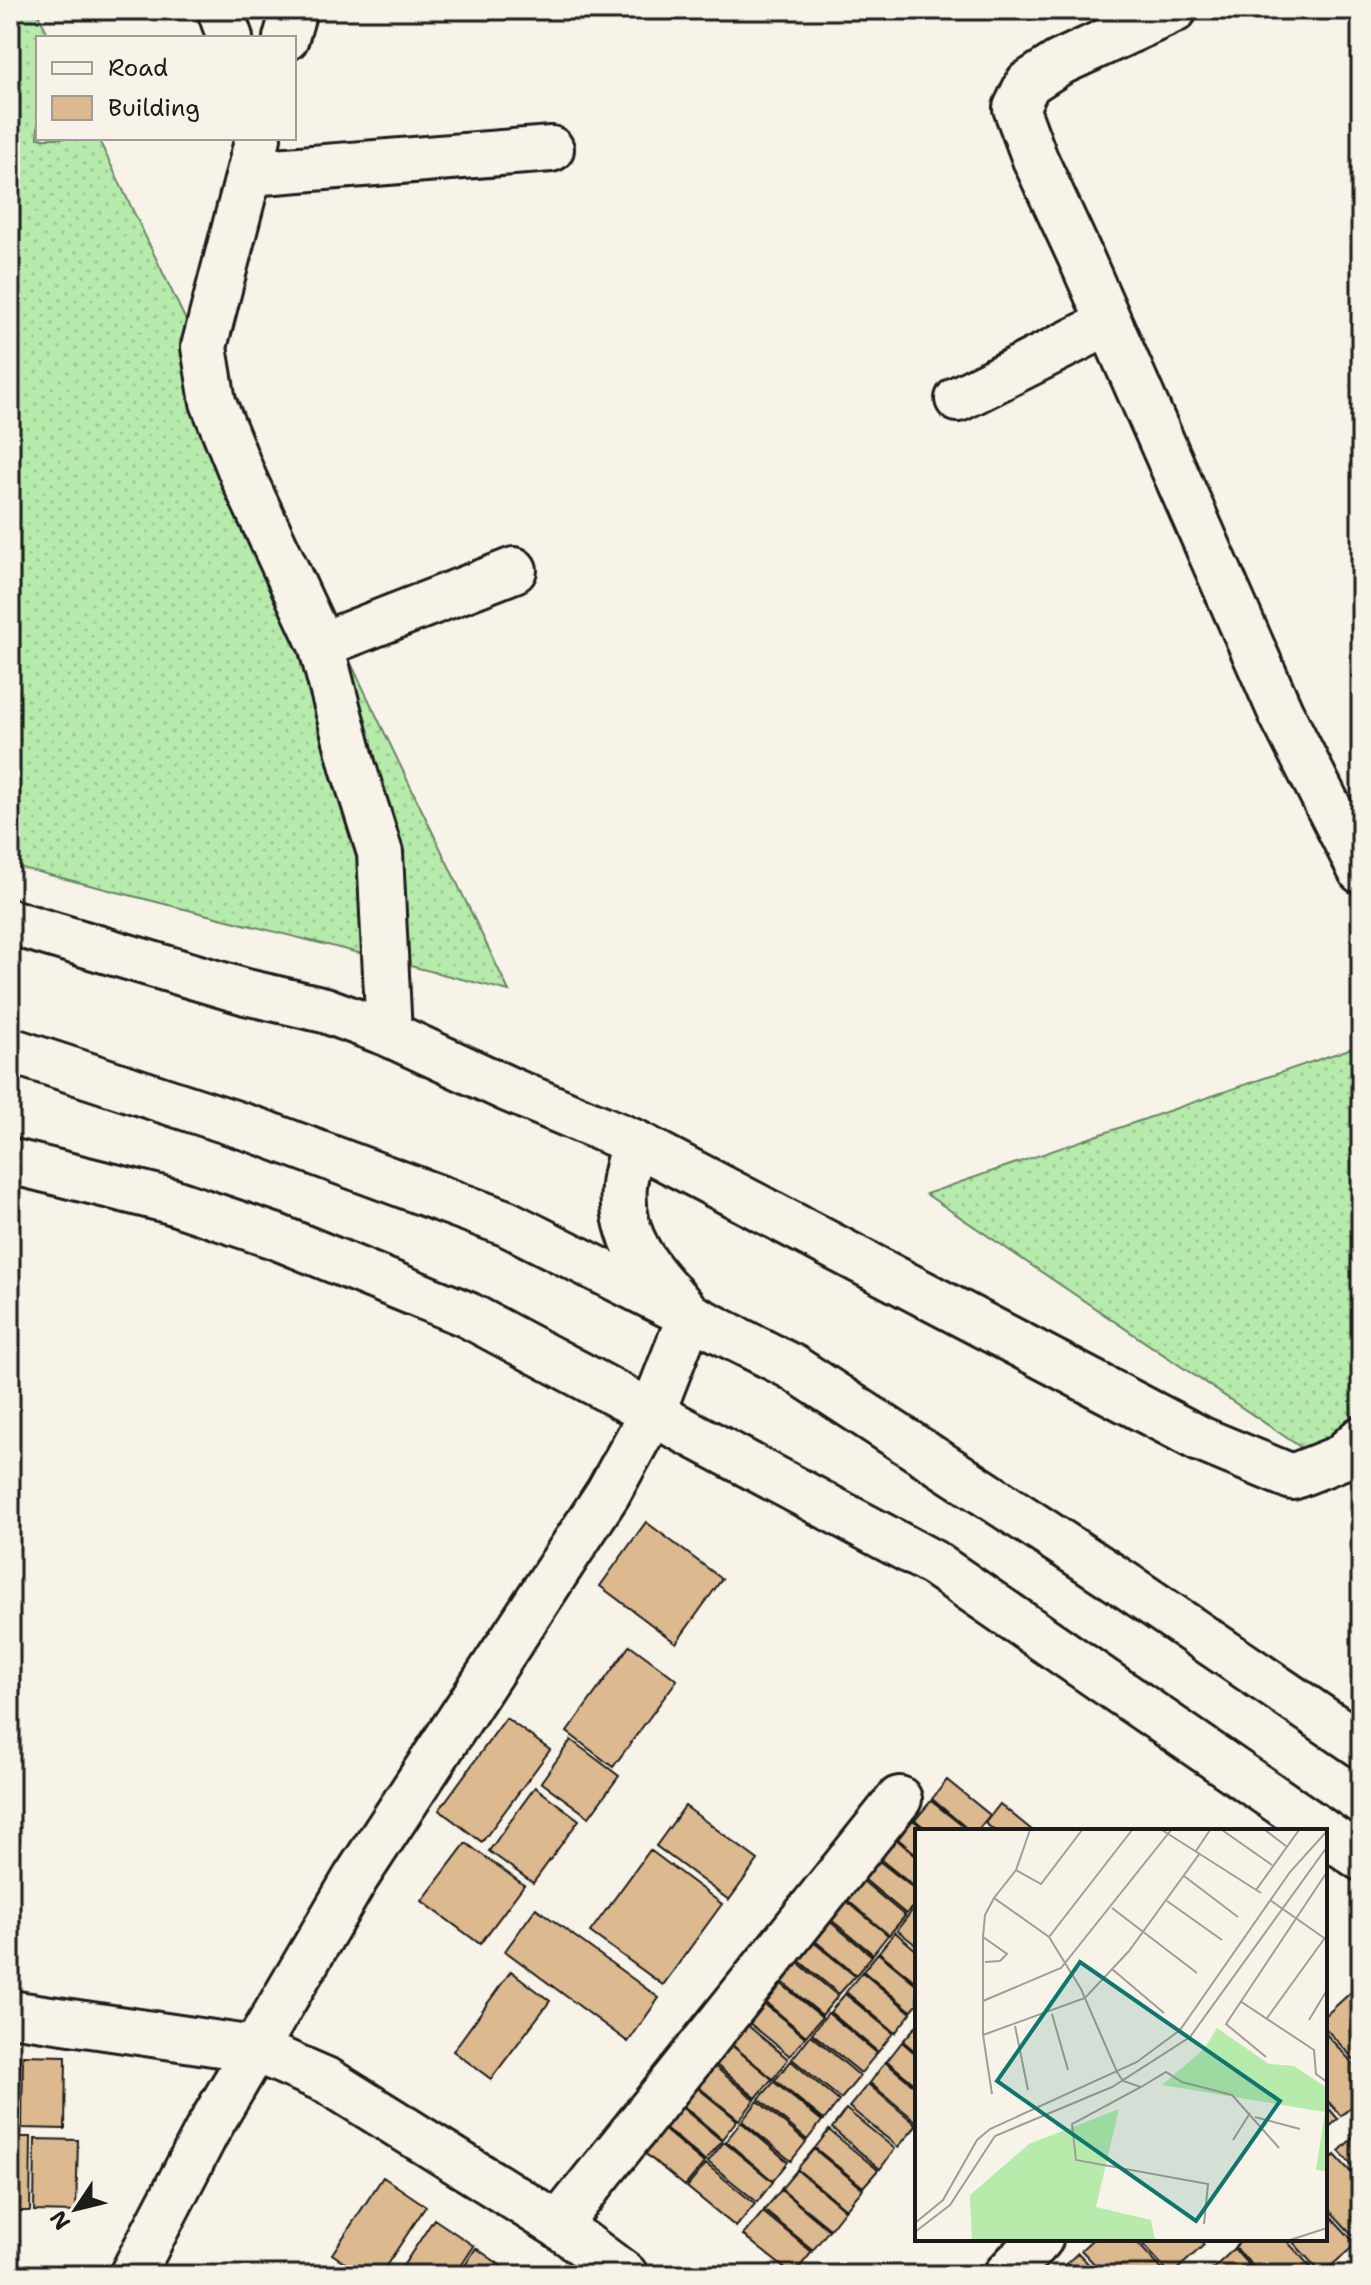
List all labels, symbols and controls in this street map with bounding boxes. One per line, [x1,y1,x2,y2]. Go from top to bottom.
legend [36,36,296,140]
text: Road [108,52,168,84]
text: Building [108,92,200,124]
inset map [915,1829,1327,2241]
north arrow [36,2169,116,2249]
text: N [43,2205,77,2236]

